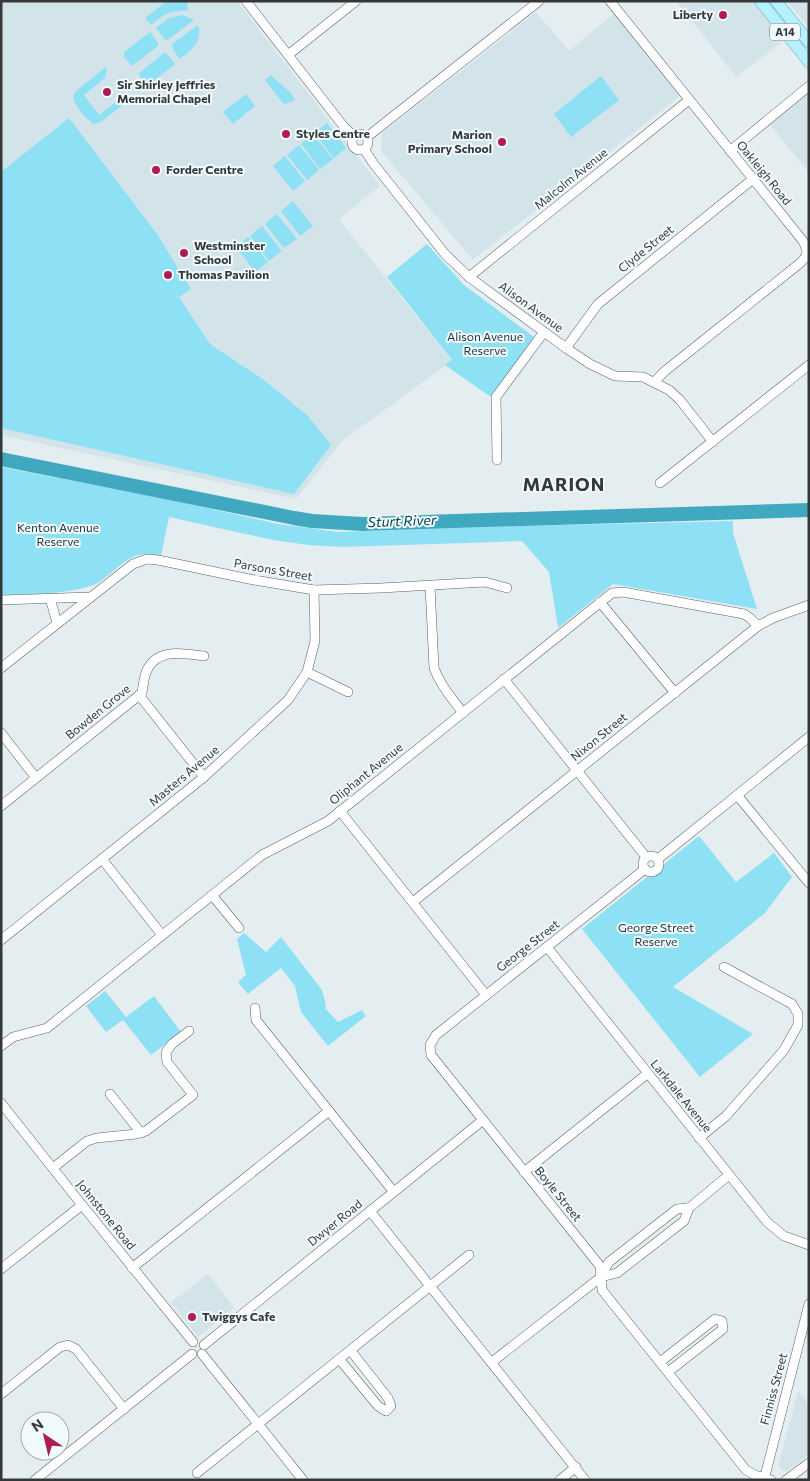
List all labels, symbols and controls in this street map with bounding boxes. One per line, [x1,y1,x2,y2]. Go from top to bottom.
place label: Liberty [673,7,713,21]
marker: Liberty [717,9,729,21]
road number: A14 [770,24,800,41]
place label: Sir Shirley Jeffries Memorial Chapel [117,77,216,105]
marker: Sir Shirley Jeffries Memorial Chapel [101,86,113,98]
place label: Styles Centre [296,126,370,140]
place label: Marion Primary School [408,127,492,155]
marker: Styles Centre [280,128,292,140]
marker: Marion Primary School [496,136,508,148]
street label: Oakleigh Road [735,137,795,207]
street label: Malcolm Avenue [531,145,610,212]
place label: Forder Centre [166,162,243,176]
marker: Forder Centre [150,164,162,176]
street label: Clyde Street [615,222,676,275]
place label: Westminster School [194,238,265,266]
marker: Westminster School [178,247,190,259]
place label: Thomas Pavilion [178,267,269,281]
marker: Thomas Pavilion [162,269,174,281]
street label: Alison Avenue [497,278,567,334]
park label: Alison Avenue Reserve [447,329,523,357]
district label: MARION [523,473,605,495]
water label: Sturt River [367,511,437,530]
park label: Kenton Avenue Reserve [17,520,99,548]
street label: Parsons Street [233,555,314,583]
street label: Bowden Grove [62,681,133,742]
street label: Nixon Street [567,709,629,763]
street label: Oliphant Avenue [326,739,405,807]
street label: Masters Avenue [146,742,221,808]
street label: George Street [493,916,562,974]
park label: George Street Reserve [618,920,694,948]
street label: Larkdale Avenue [648,1056,715,1134]
street label: Boyle Street [532,1163,585,1224]
street label: Johnstone Road [74,1177,139,1253]
street label: Dwyer Road [304,1196,364,1248]
place label: Twiggys Cafe [202,1309,275,1323]
marker: Twiggys Cafe [186,1311,198,1323]
street label: Finniss Street [757,1351,789,1426]
north arrow [20,1411,70,1461]
text: N [28,1415,46,1435]

